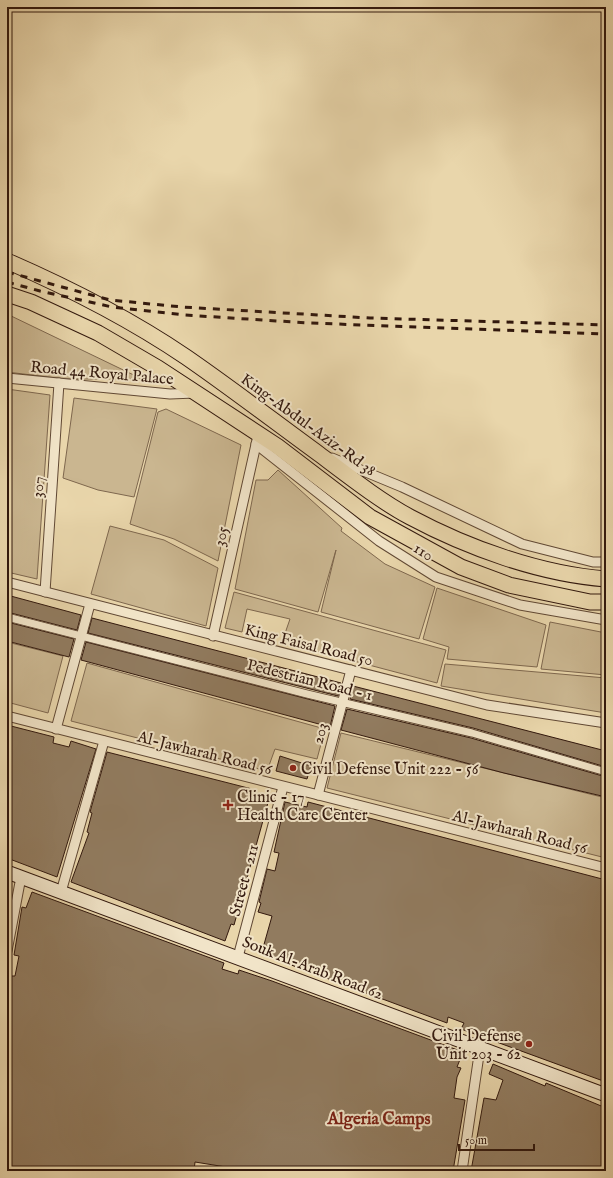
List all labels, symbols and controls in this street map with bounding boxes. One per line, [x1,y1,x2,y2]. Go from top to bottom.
street label: Road 44 Royal Palace [29,358,174,390]
street label: King-Abdul-Aziz-Rd 38 [236,370,379,481]
street label: 307 [28,476,50,498]
street label: 305 [210,524,234,548]
street label: 110 [409,539,437,566]
street label: King Faisal Road 50 [242,620,375,672]
street label: Pedestrian Road - 1 [245,656,375,706]
street label: 203 [309,721,333,746]
street label: Al-Jawharah Road 56 [134,727,274,780]
place label: Civil Defense Unit 222 - 56 [301,760,479,780]
marker: Civil Defense Unit 222 - 56 [288,763,298,773]
place label: Clinic - 17 Health Care Center [237,788,368,826]
marker: Clinic - 17 Health Care Center [222,799,234,811]
street label: Al-Jawharah Road 56 [449,806,589,859]
street label: Street - 211 [226,842,264,919]
street label: Souk Al-Arab Road 62 [239,933,386,1005]
place label: Civil Defense Unit 203 - 62 [431,1027,521,1065]
marker: Civil Defense Unit 203 - 62 [524,1039,534,1049]
district label: Algeria Camps [327,1109,430,1130]
scale bar [459,1126,534,1152]
text: 50 m [465,1133,487,1148]

